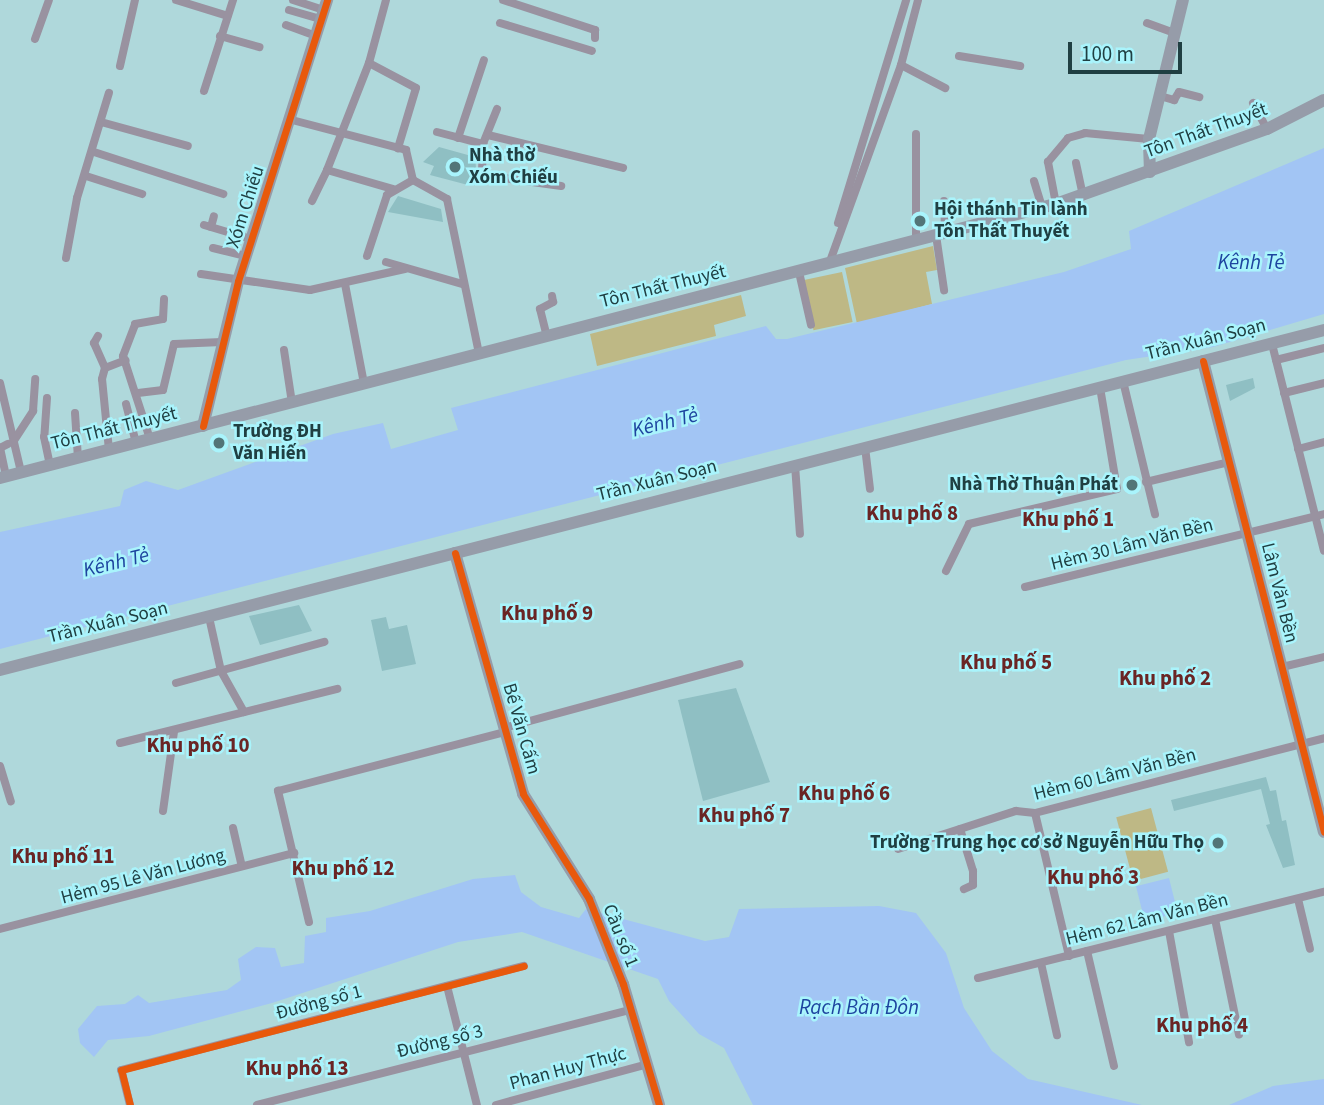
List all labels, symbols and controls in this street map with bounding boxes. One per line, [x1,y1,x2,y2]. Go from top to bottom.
scale bar [1072,28,1186,72]
text: 100 m [1081,39,1134,69]
street label: Tôn Thất Thuyết [1142,98,1270,164]
place label: Nhà thờ Xóm Chiếu [469,145,558,189]
marker: Nhà thờ Xóm Chiếu [447,159,463,175]
street label: Xóm Chiếu [222,163,270,251]
place label: Hội thánh Tin lành Tôn Thất Thuyết [934,199,1088,243]
marker: Hội thánh Tin lành Tôn Thất Thuyết [912,213,928,229]
water label: Kênh Tẻ [1217,249,1285,275]
street label: Tôn Thất Thuyết [598,260,728,314]
street label: Trần Xuân Soạn [1144,314,1268,366]
street label: Tôn Thất Thuyết [49,402,179,456]
water label: Kênh Tẻ [629,402,701,442]
place label: Trường ĐH Văn Hiến [233,421,322,465]
marker: Trường ĐH Văn Hiến [211,435,227,451]
street label: Trần Xuân Soạn [595,455,719,507]
place label: Nhà Thờ Thuận Phát [949,474,1118,496]
marker: Nhà Thờ Thuận Phát [1124,477,1140,493]
district label: Khu phố 8 [866,500,958,526]
district label: Khu phố 1 [1022,506,1114,532]
street label: Hẻm 30 Lâm Văn Bền [1048,514,1216,576]
street label: Lâm Văn Bền [1256,541,1302,645]
water label: Kênh Tẻ [80,542,152,582]
street label: Trần Xuân Soạn [46,597,170,649]
district label: Khu phố 9 [501,600,593,626]
district label: Khu phố 5 [960,649,1052,675]
district label: Khu phố 2 [1119,665,1211,691]
street label: Bế Văn Cấm [497,681,545,777]
district label: Khu phố 10 [146,732,250,758]
street label: Hẻm 60 Lâm Văn Bền [1031,744,1199,806]
district label: Khu phố 6 [798,780,890,806]
district label: Khu phố 7 [698,802,790,828]
place label: Trường Trung học cơ sở Nguyễn Hữu Thọ [870,832,1204,854]
marker: Trường Trung học cơ sở Nguyễn Hữu Thọ [1210,835,1226,851]
district label: Khu phố 11 [11,843,115,869]
street label: Hẻm 95 Lê Văn Lương [58,844,228,910]
district label: Khu phố 12 [291,855,395,881]
district label: Khu phố 3 [1047,864,1139,890]
street label: Hẻm 62 Lâm Văn Bền [1063,889,1231,951]
street label: Cầu số 1 [597,901,643,971]
street label: Đường số 1 [274,981,364,1025]
water label: Rạch Bần Đôn [799,994,919,1020]
district label: Khu phố 4 [1156,1012,1248,1038]
street label: Đường số 3 [395,1020,485,1064]
street label: Phan Huy Thực [507,1042,629,1096]
district label: Khu phố 13 [245,1055,349,1081]

